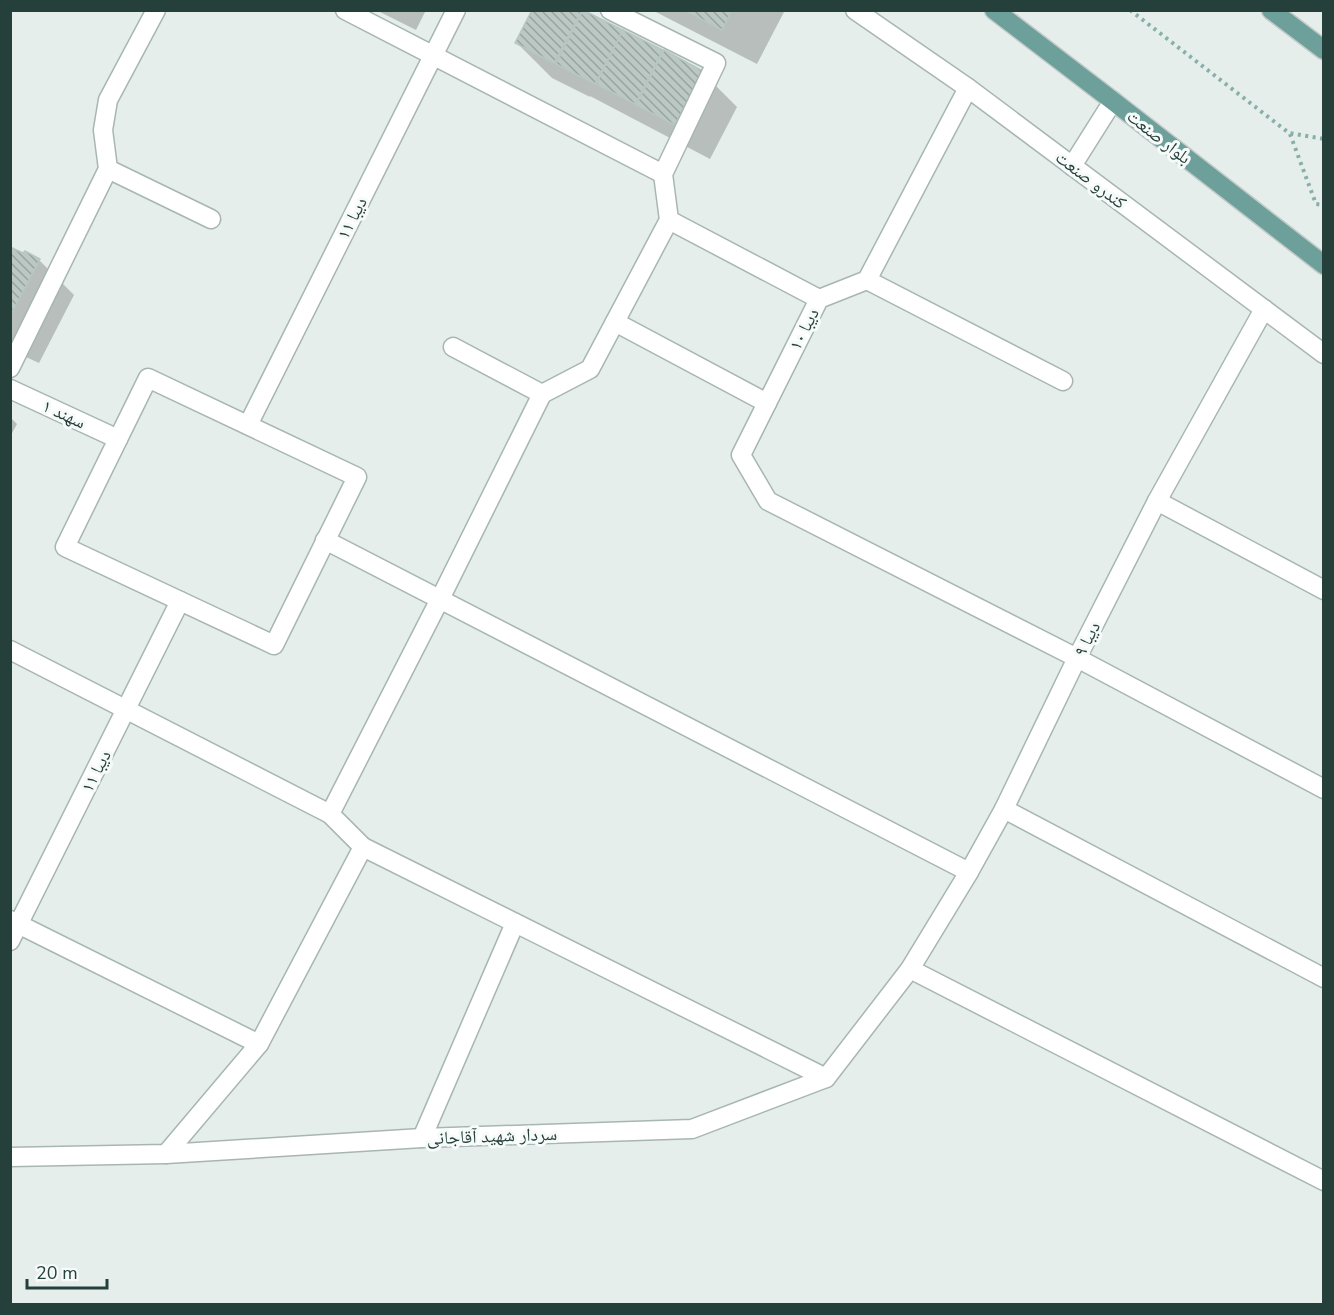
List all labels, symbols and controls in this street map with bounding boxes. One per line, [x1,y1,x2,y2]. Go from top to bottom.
street label: بلوار صنعت [1122,104,1196,170]
street label: کندرو صنعت [1051,145,1132,215]
street label: دیبا ۱۱ [331,193,373,243]
street label: دیبا ۱۰ [783,304,825,354]
street label: سهند ۱ [38,394,90,434]
street label: دیبا ۹ [1068,617,1106,661]
street label: دیبا ۱۱ [75,746,117,796]
street label: سردار شهید آقاجانی [426,1122,558,1150]
scale bar [27,1252,106,1290]
text: 20 m [36,1261,78,1285]

